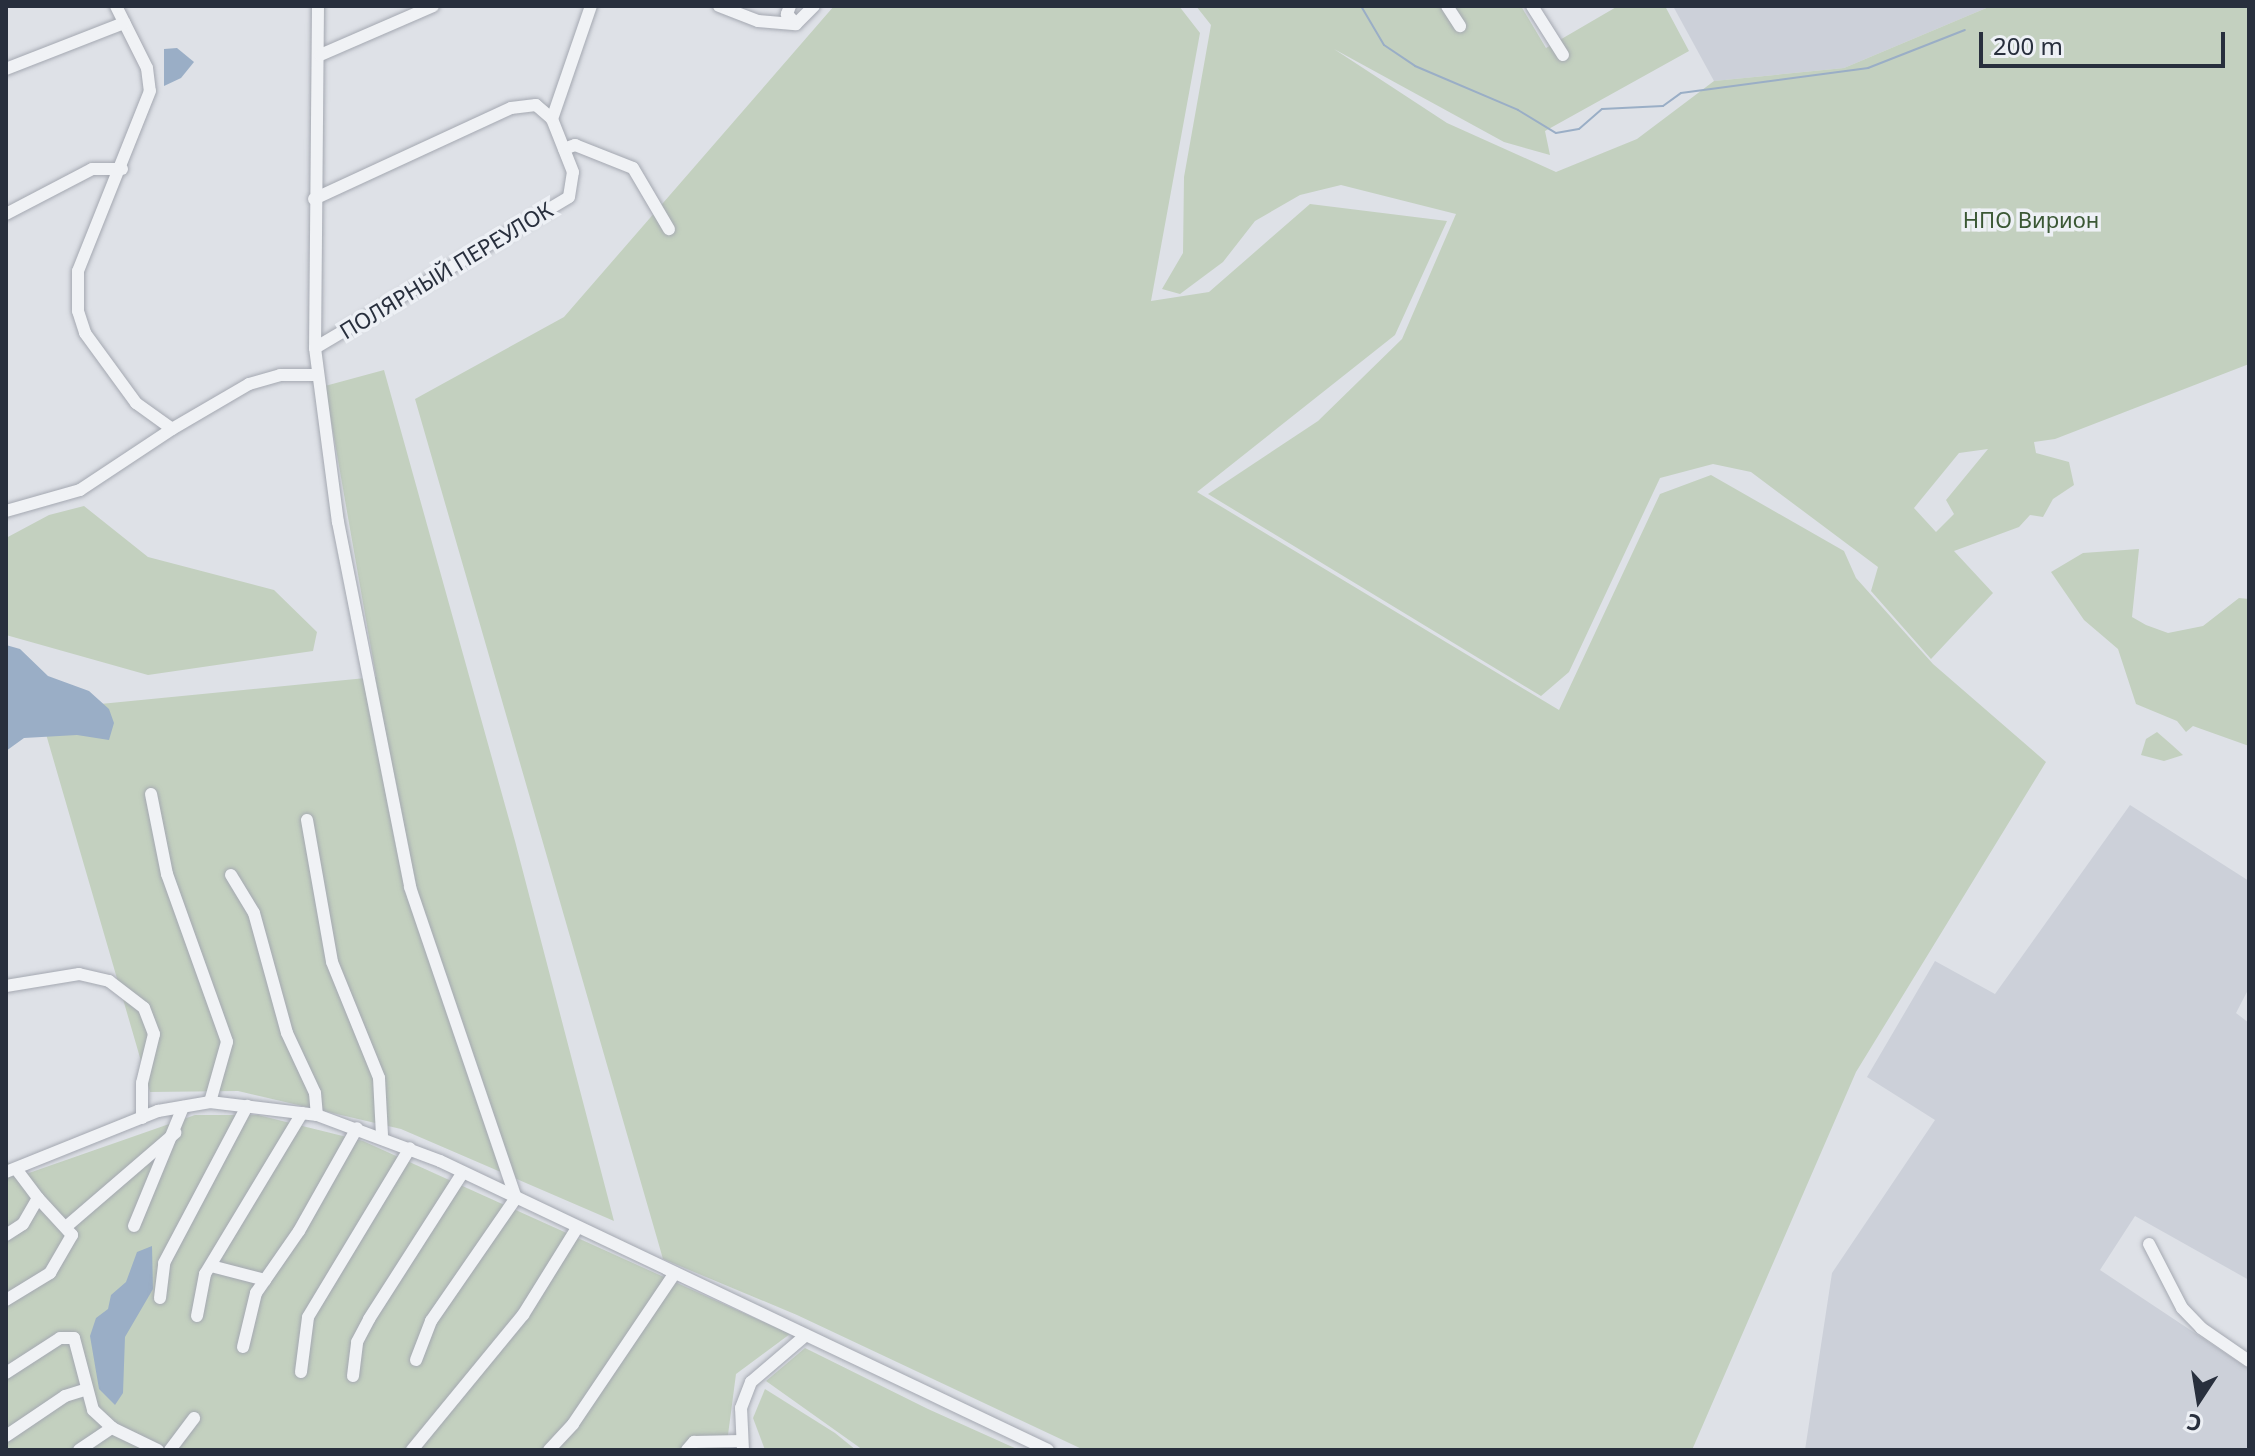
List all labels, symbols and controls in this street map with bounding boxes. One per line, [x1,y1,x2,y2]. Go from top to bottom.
scale bar [1983,16,2229,66]
text: 200 m [1993,29,2063,62]
street label: ПОЛЯРНЫЙ ПЕРЕУЛОК [335,196,557,344]
park label: НПО Вирион [1963,207,2099,233]
north arrow [2159,1360,2239,1440]
text: С [2184,1407,2204,1440]

